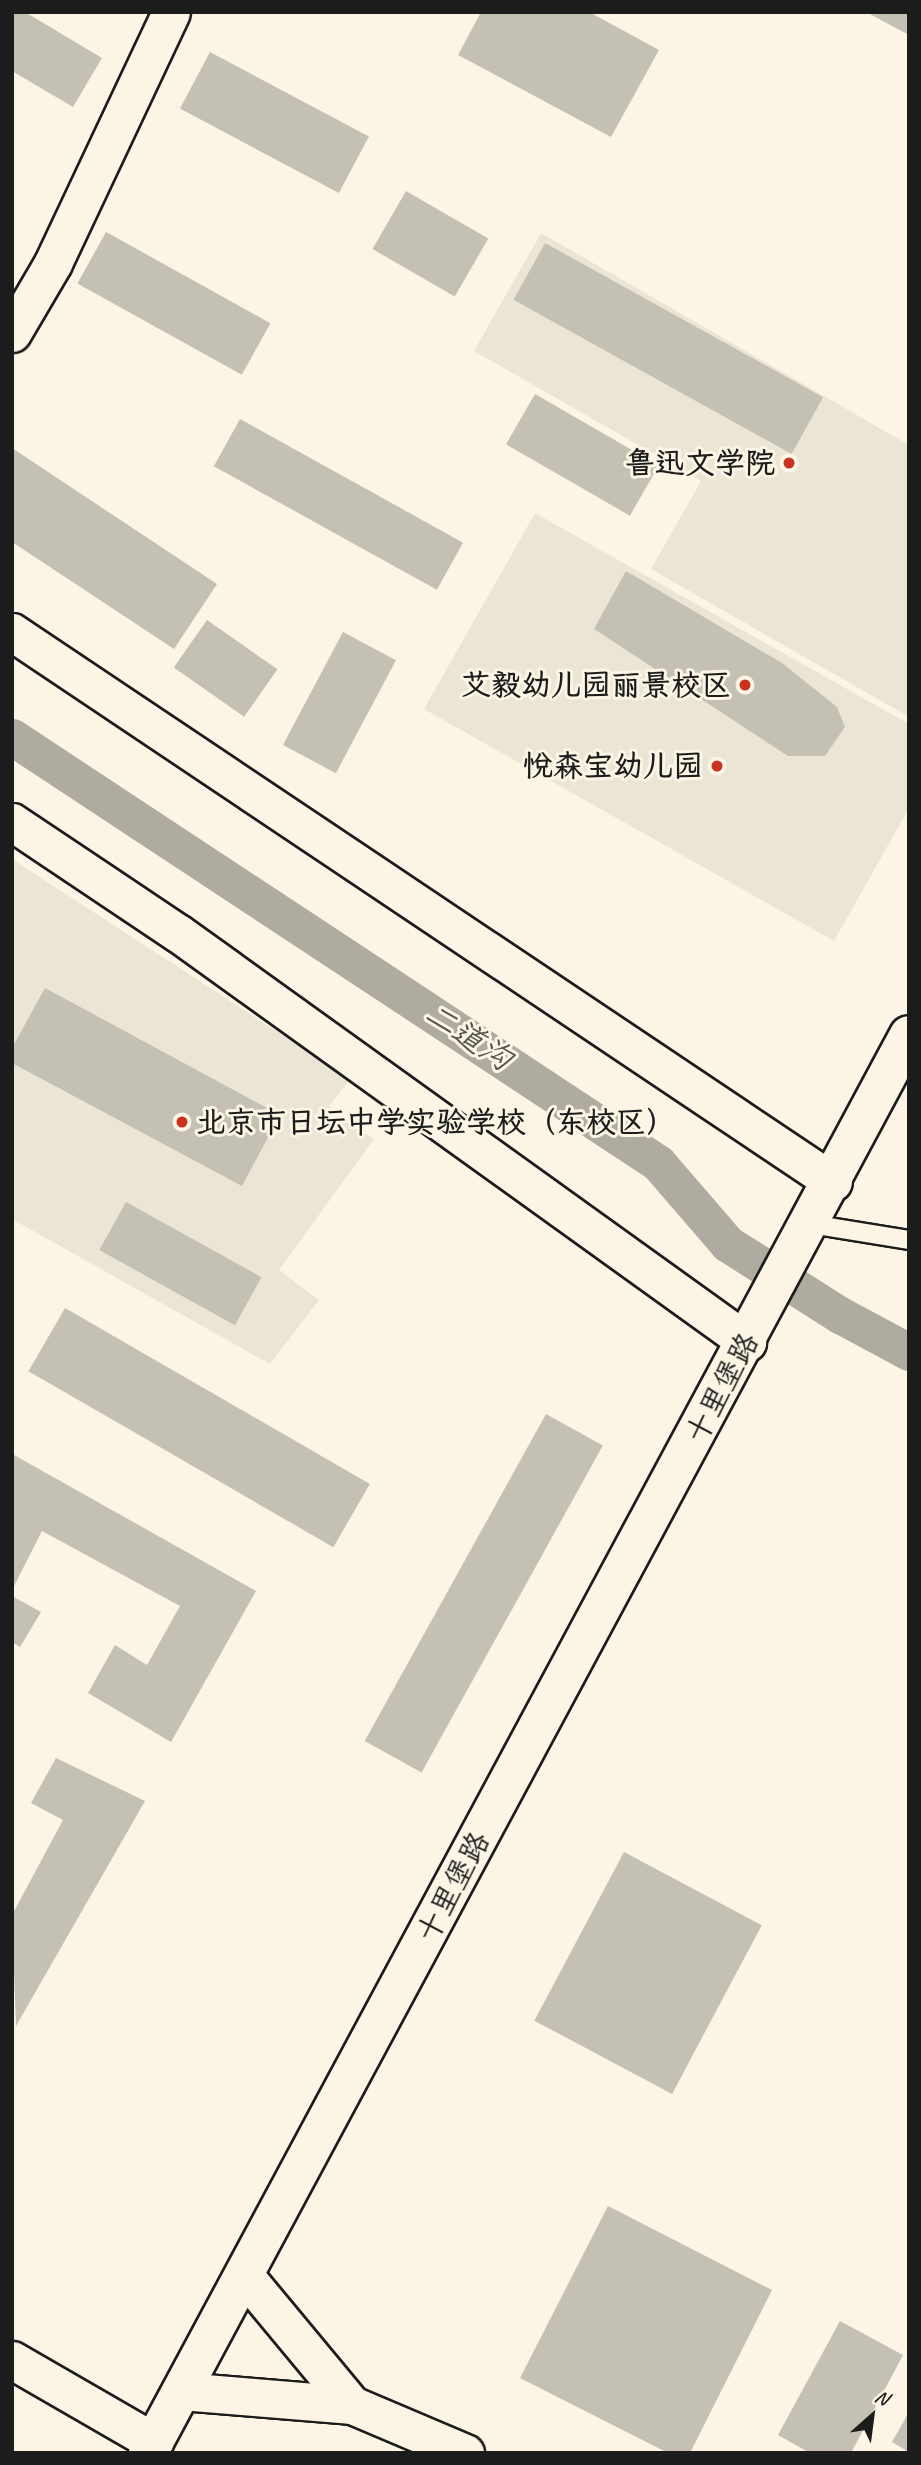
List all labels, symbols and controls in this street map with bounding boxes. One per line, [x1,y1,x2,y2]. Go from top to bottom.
place label: 鲁迅文学院 [625,445,775,481]
marker: 鲁迅文学院 [781,455,797,471]
place label: 艾毅幼儿园丽景校区 [461,667,731,703]
marker: 艾毅幼儿园丽景校区 [737,677,753,693]
place label: 悦森宝幼儿园 [523,748,703,784]
marker: 悦森宝幼儿园 [709,758,725,774]
water label: 二道沟 [417,995,519,1079]
place label: 北京市日坛中学实验学校（东校区） [196,1104,676,1140]
marker: 北京市日坛中学实验学校（东校区） [174,1114,190,1130]
street label: 十里堡路 [678,1327,766,1449]
street label: 十里堡路 [409,1826,497,1948]
north arrow [837,2381,907,2451]
text: N [871,2384,893,2411]

